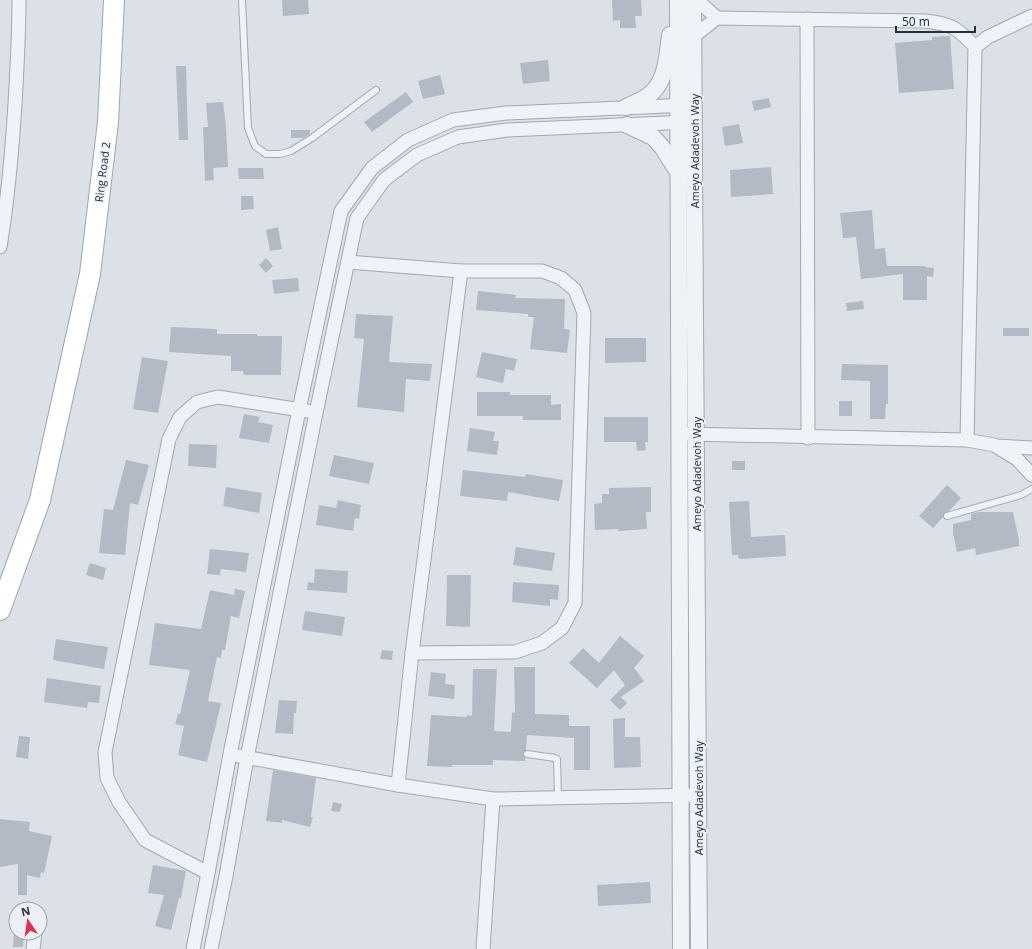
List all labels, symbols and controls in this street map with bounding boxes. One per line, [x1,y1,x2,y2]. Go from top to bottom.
scale bar [896,8,975,34]
text: 50 m [902,13,930,30]
street label: Ameyo Adadevoh Way [687,93,702,208]
street label: Ring Road 2 [91,141,113,203]
street label: Ameyo Adadevoh Way [689,416,704,531]
street label: Ameyo Adadevoh Way [691,740,706,855]
north arrow [8,901,48,941]
text: N [20,902,32,919]

